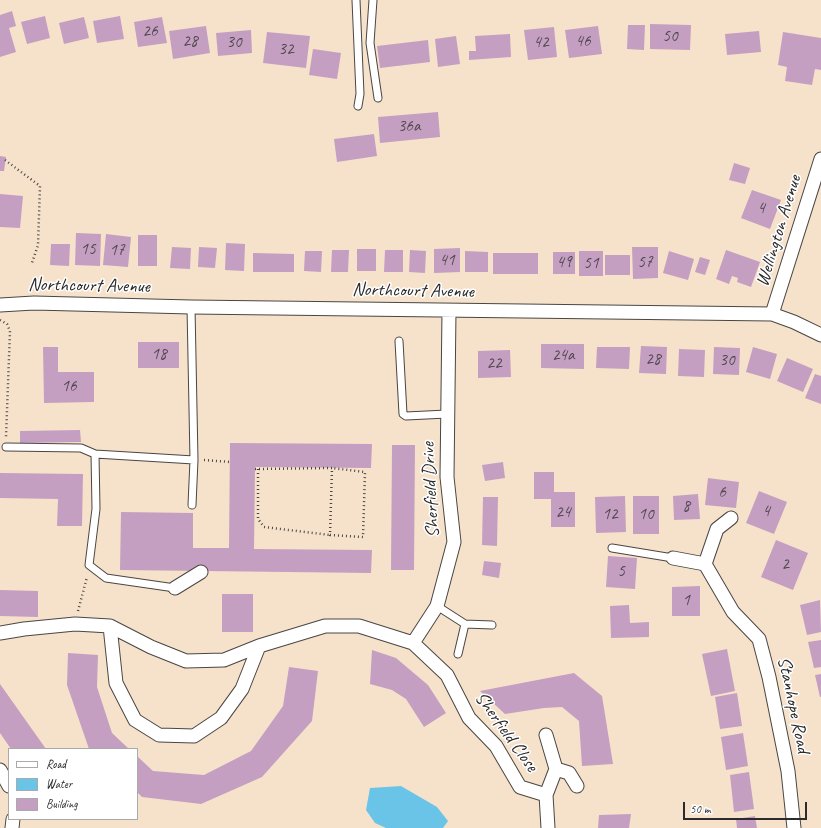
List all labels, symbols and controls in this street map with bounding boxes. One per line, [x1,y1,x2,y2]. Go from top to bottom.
house number: 26 [142,22,158,42]
house number: 50 [662,27,678,47]
house number: 28 [182,32,198,52]
house number: 46 [575,32,591,52]
house number: 30 [226,33,242,53]
house number: 42 [533,33,549,53]
house number: 32 [278,40,294,60]
house number: 36a [398,117,420,137]
street label: Wellington Avenue [751,173,807,289]
house number: 4 [757,199,765,219]
house number: 15 [80,240,96,260]
house number: 17 [109,241,125,261]
house number: 41 [439,251,455,271]
house number: 49 [556,253,572,273]
house number: 57 [637,253,653,273]
house number: 51 [583,254,599,274]
street label: Northcourt Avenue [28,274,150,298]
street label: Northcourt Avenue [352,279,474,303]
house number: 18 [151,345,167,365]
house number: 24a [552,346,574,366]
house number: 28 [645,350,661,370]
house number: 30 [719,351,735,371]
house number: 22 [486,354,502,374]
house number: 16 [61,377,77,397]
street label: Sherfield Drive [417,442,445,538]
house number: 6 [718,483,726,503]
house number: 8 [682,497,690,517]
house number: 4 [762,502,770,522]
house number: 24 [555,503,571,523]
house number: 12 [602,505,618,525]
house number: 10 [638,505,654,525]
house number: 2 [781,555,789,575]
house number: 5 [617,562,625,582]
house number: 1 [682,591,690,611]
street label: Stanhope Road [772,655,814,755]
street label: Sherfield Close [469,688,543,776]
legend [8,748,138,820]
text: Road [46,756,66,772]
text: Water [46,776,72,792]
scale bar [685,794,809,820]
text: Building [46,796,78,812]
text: 50 m [690,801,710,817]

